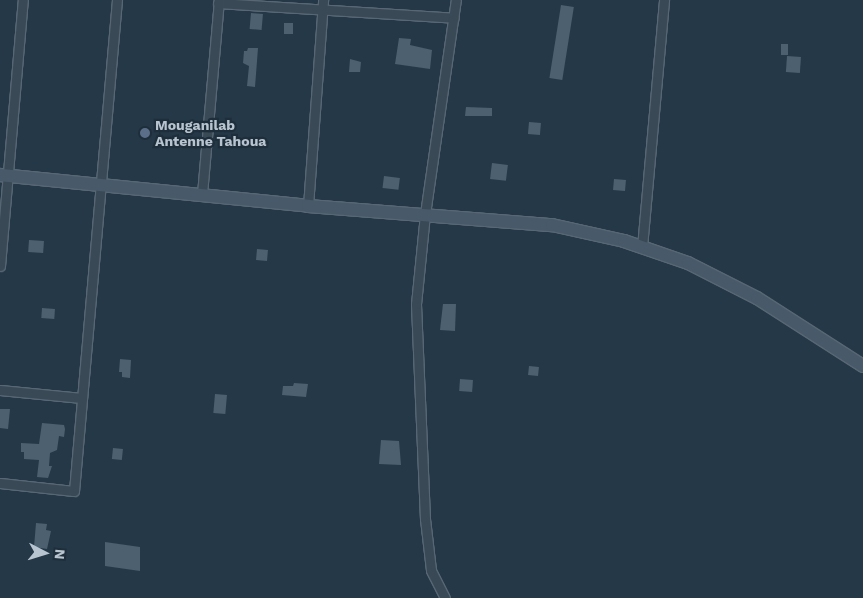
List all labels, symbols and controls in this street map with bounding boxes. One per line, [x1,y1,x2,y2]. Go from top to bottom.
place label: Mouganilab Antenne Tahoua [155,117,267,150]
marker: Mouganilab Antenne Tahoua [139,127,151,139]
north arrow [20,528,70,578]
text: N [52,548,68,560]

